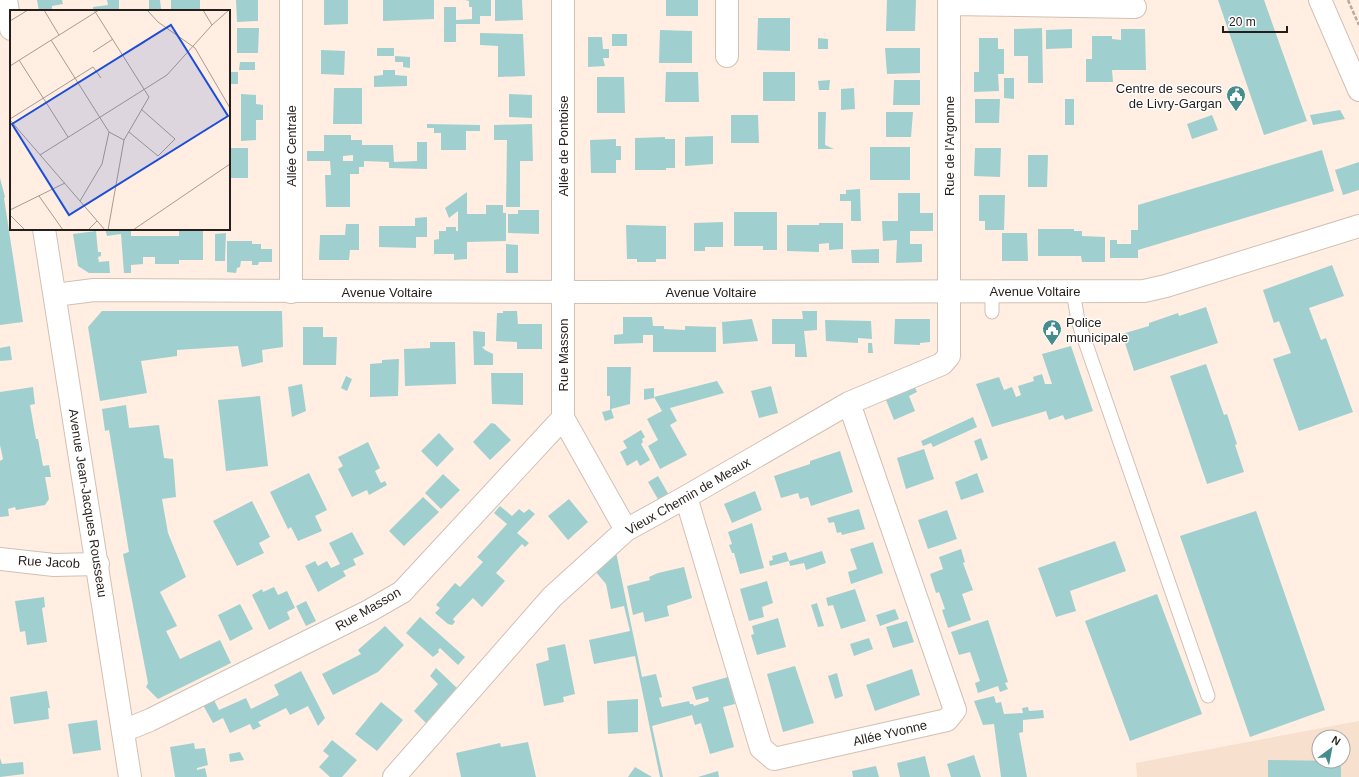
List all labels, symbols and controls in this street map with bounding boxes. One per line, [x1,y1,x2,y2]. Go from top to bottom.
scale bar [1223,8,1287,34]
inset map [10,10,230,230]
text: 20 m [1229,15,1256,29]
place label: Centre de secours de Livry-Gargan [1116,81,1222,111]
public building icon: Centre de secours de Livry-Gargan [1225,84,1247,112]
street label: Allée de Pontoise [556,95,571,197]
street label: Rue de l'Argonne [942,96,957,196]
street label: Allée Centrale [284,105,299,187]
street label: Avenue Voltaire [990,284,1080,299]
street label: Avenue Voltaire [342,285,432,300]
street label: Avenue Voltaire [666,285,756,300]
place label: Police municipale [1066,315,1128,345]
public building icon: Police municipale [1041,318,1063,346]
street label: Rue Masson [556,319,571,391]
street label: Avenue Jean-Jacques Rousseau [66,408,110,598]
street label: Vieux Chemin de Meaux [623,454,753,538]
street label: Rue Jacob [18,553,80,571]
street label: Rue Masson [333,584,403,634]
street label: Allée Yvonne [851,717,929,749]
north arrow [1311,729,1351,769]
text: N [1330,733,1343,748]

